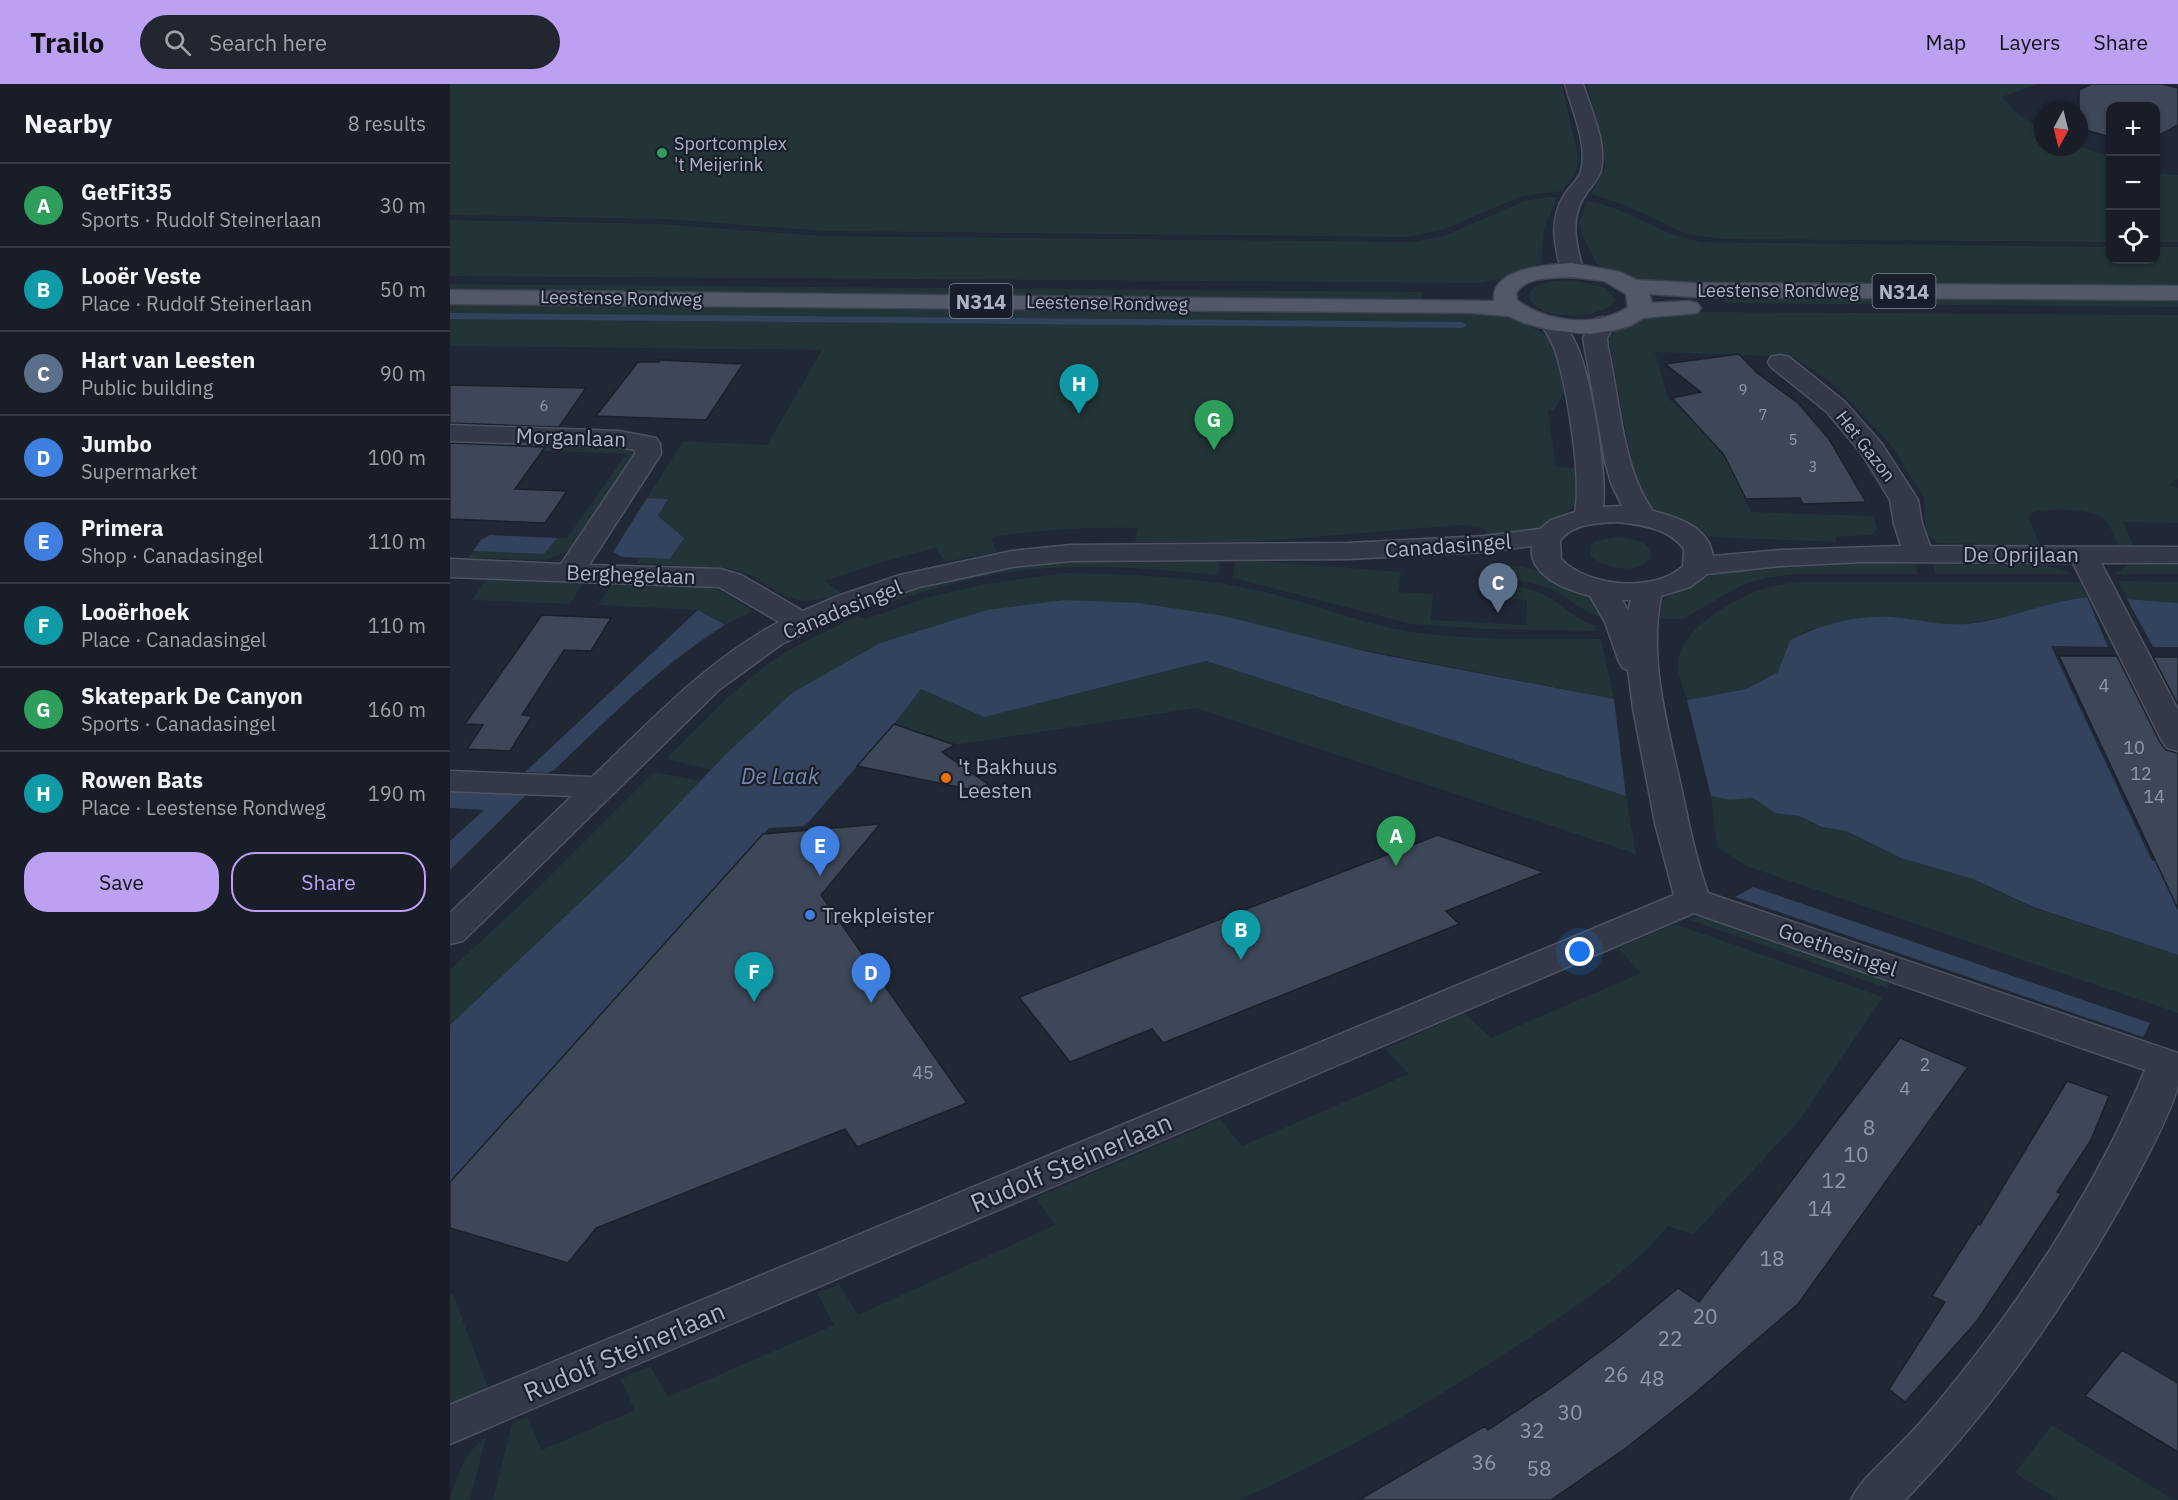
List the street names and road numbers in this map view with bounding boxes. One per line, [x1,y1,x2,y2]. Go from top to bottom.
road number: N314 [1872,274,1936,308]
street label: Leestense Rondweg [1697,279,1859,302]
road number: N314 [950,284,1012,318]
street label: Leestense Rondweg [540,285,702,311]
street label: Leestense Rondweg [1026,290,1188,316]
street label: Het Gazon [1831,406,1901,486]
street label: Morganlaan [515,421,627,453]
street label: Canadasingel [1384,527,1512,563]
street label: De Oprijlaan [1963,540,2079,568]
street label: Berghegelaan [566,558,696,590]
street label: Canadasingel [778,572,906,646]
street label: Goethesingel [1775,916,1902,983]
street label: Rudolf Steinerlaan [965,1104,1177,1220]
street label: Rudolf Steinerlaan [518,1293,730,1409]

